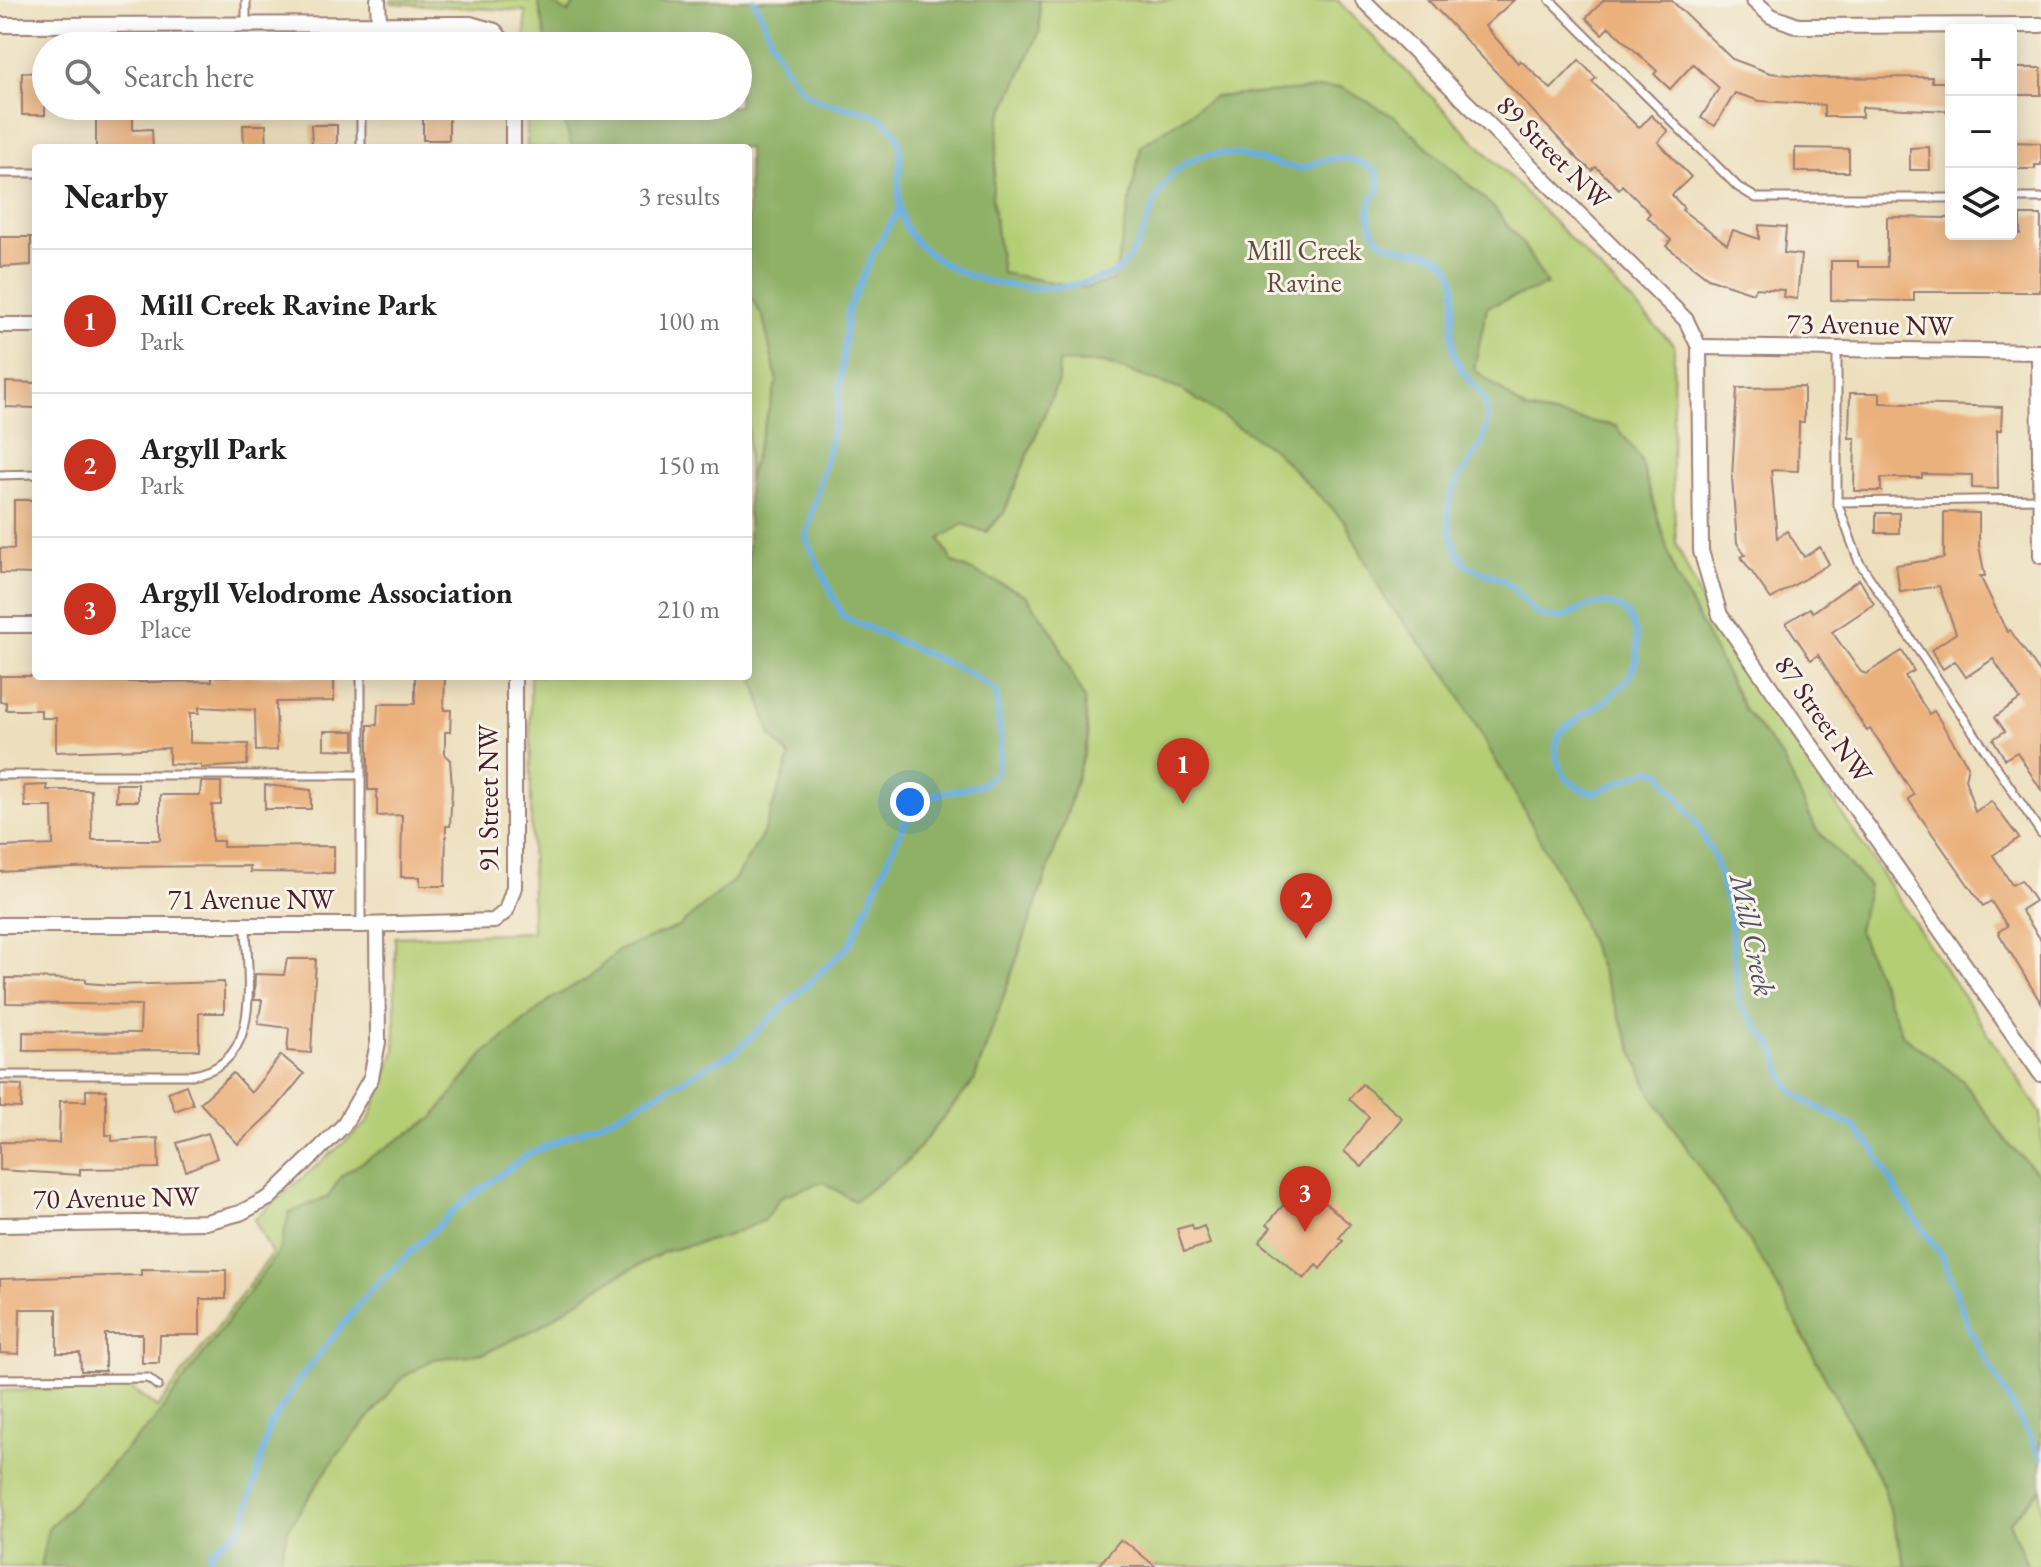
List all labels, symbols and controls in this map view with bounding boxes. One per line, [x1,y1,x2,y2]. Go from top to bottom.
map controls [1945,24,2017,240]
button: + [1945,24,2017,96]
search box [32,32,752,120]
icon: search [60,54,104,98]
text: Search here [124,57,254,96]
street label: 89 Street NW [1489,87,1620,218]
button: − [1945,96,2017,168]
button: layers [1945,168,2017,240]
text: Nearby [64,174,168,218]
text: 3 results [639,179,720,213]
park label: Mill Creek Ravine [1246,232,1362,300]
text: Mill Creek Ravine Park [140,285,437,324]
text: 1 [83,304,97,338]
text: 100 m [657,304,720,338]
street label: 73 Avenue NW [1787,305,1955,343]
text: Park [140,324,184,358]
text: Argyll Park [140,429,287,468]
text: 2 [83,448,97,482]
text: 150 m [657,448,720,482]
text: Park [140,468,184,502]
text: Argyll Velodrome Association [140,573,513,612]
text: 3 [83,592,97,626]
text: 210 m [657,592,720,626]
text: Place [140,612,191,646]
street label: 87 Street NW [1767,648,1882,791]
street label: 91 Street NW [470,723,506,872]
pin: 1 [1157,738,1209,804]
your location [890,782,930,822]
water label: Mill Creek [1721,868,1785,1000]
pin: 2 [1280,873,1332,939]
street label: 71 Avenue NW [168,881,335,917]
pin: 3 [1279,1166,1331,1232]
street label: 70 Avenue NW [33,1178,201,1216]

